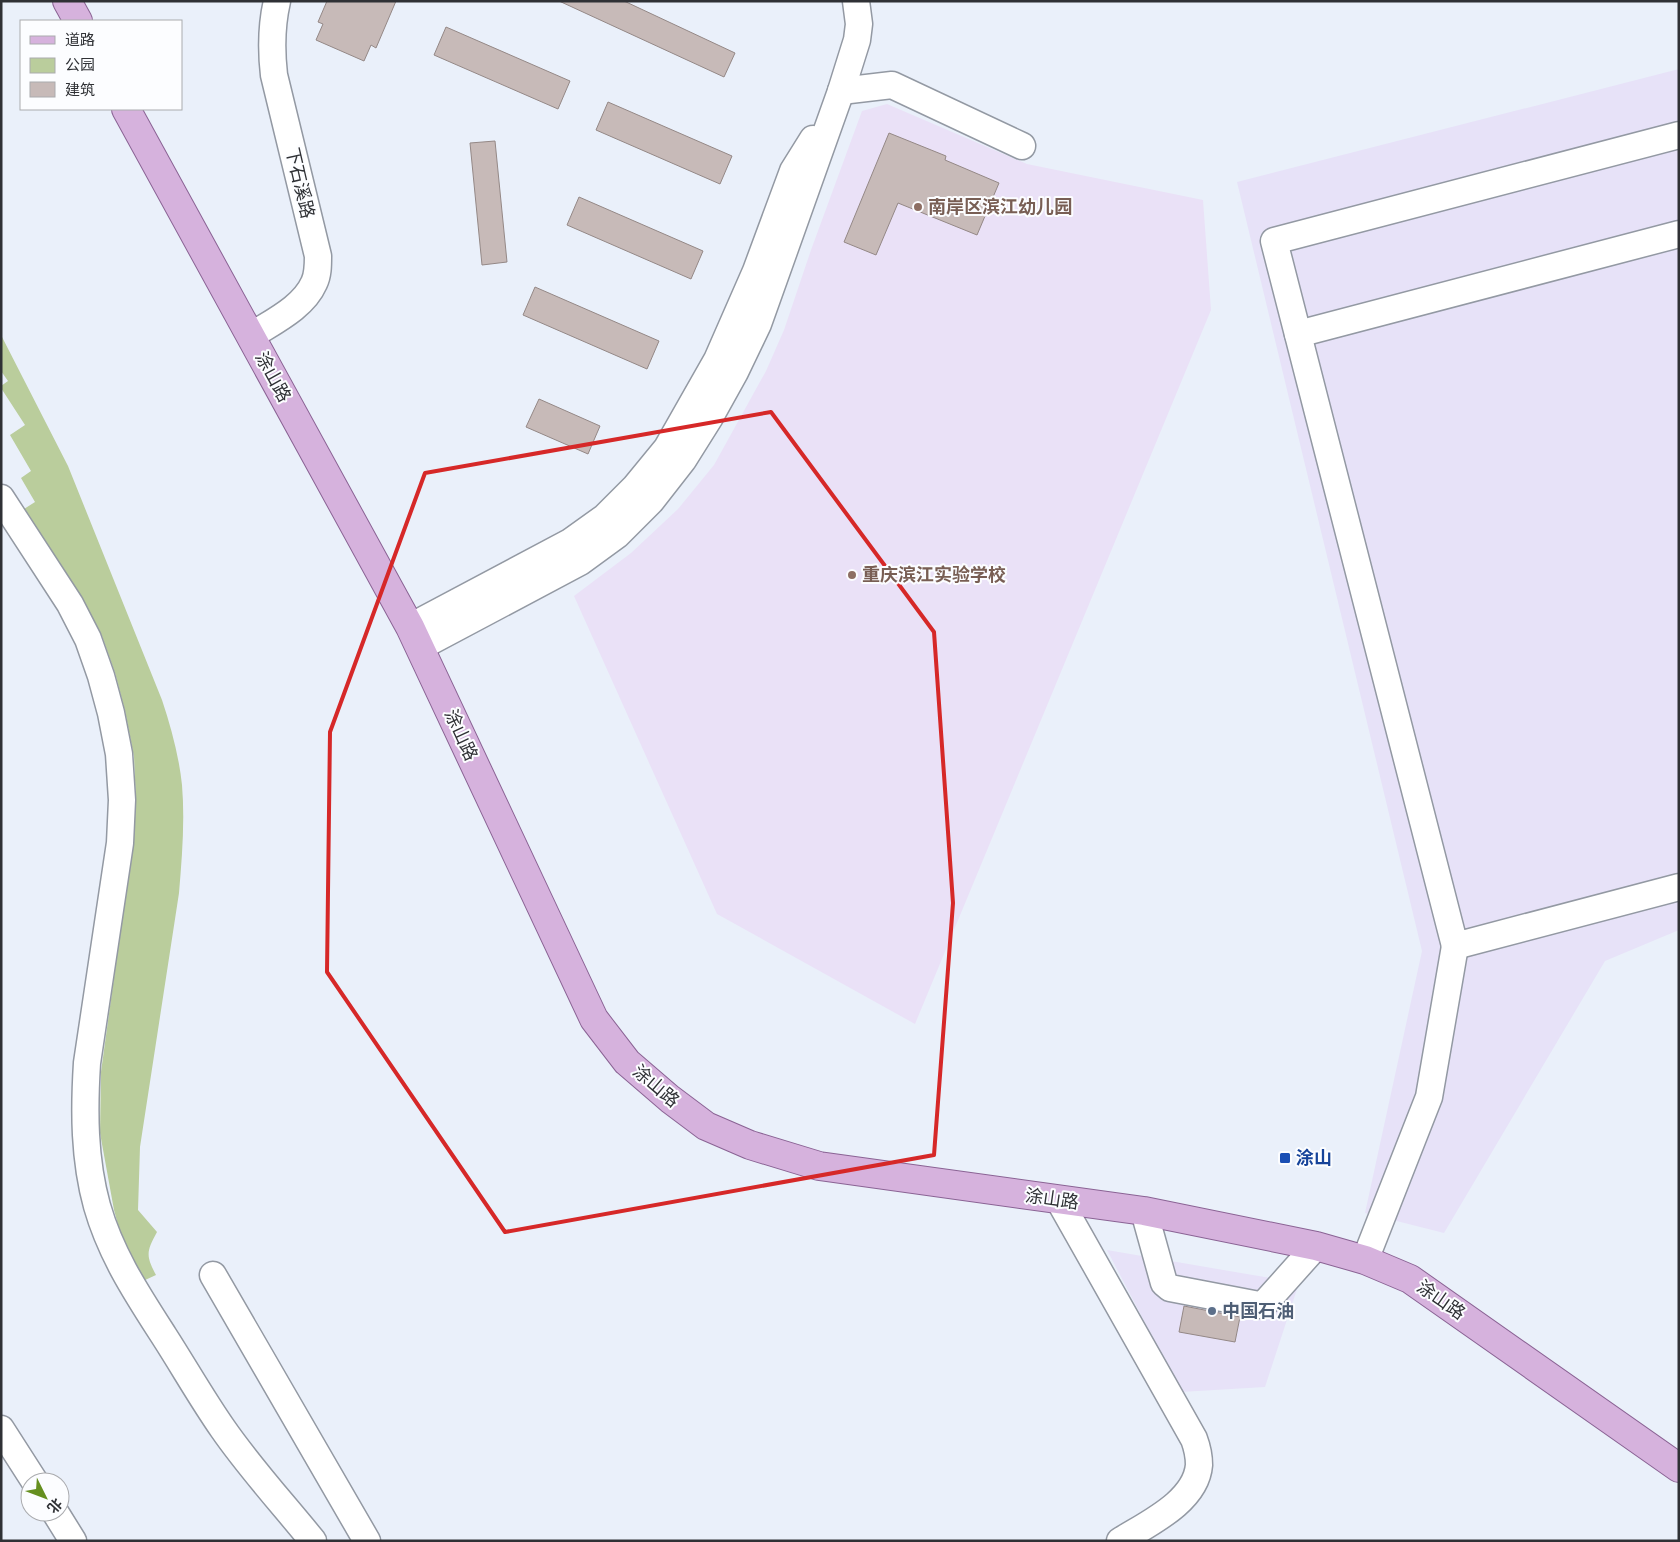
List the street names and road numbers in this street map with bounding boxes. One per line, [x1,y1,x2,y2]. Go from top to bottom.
street label: 下石溪路 [281,145,320,221]
street label: 涂山路 [250,348,297,406]
street label: 涂山路 [440,705,483,764]
street label: 涂山路 [628,1059,684,1112]
street label: 涂山路 [1024,1183,1080,1214]
street label: 涂山路 [1413,1275,1470,1324]

